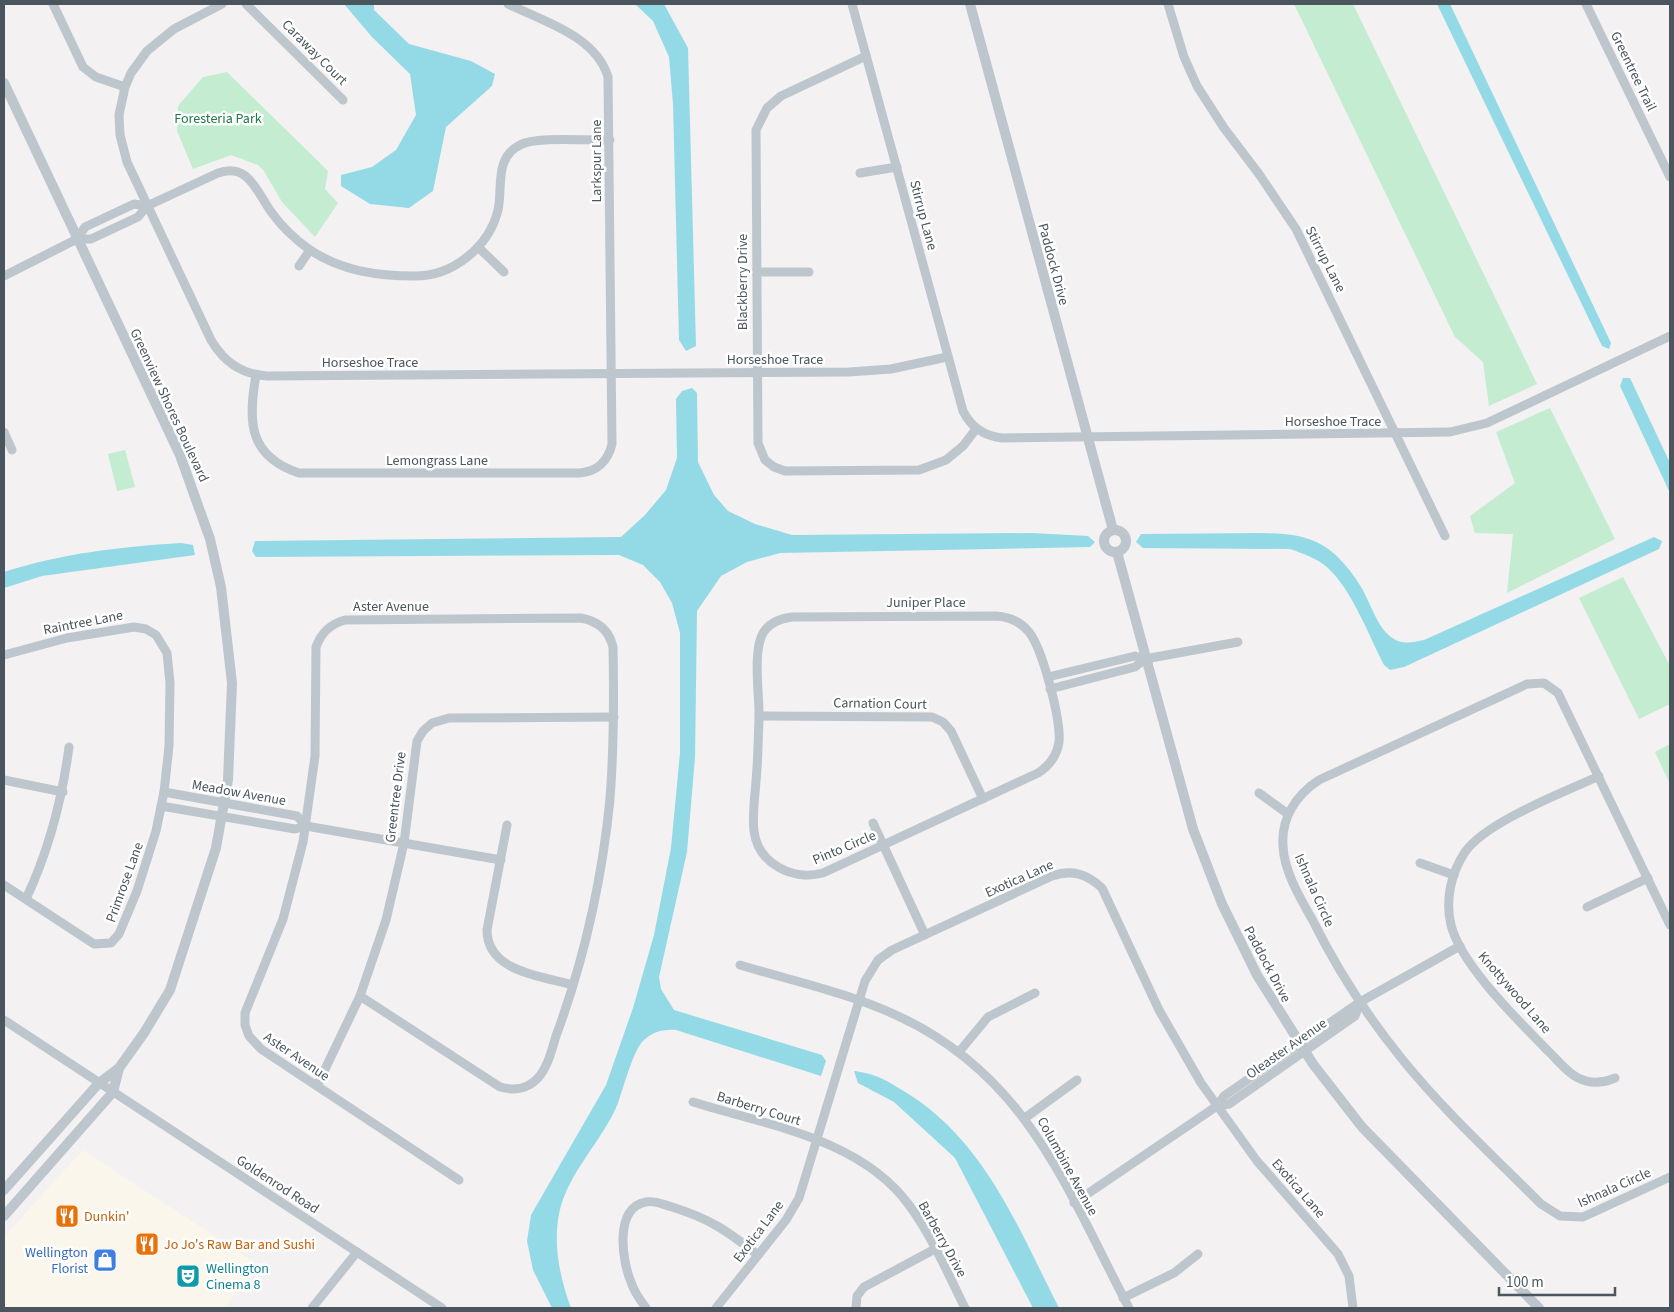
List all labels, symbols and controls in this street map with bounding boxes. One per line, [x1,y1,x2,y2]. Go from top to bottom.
street label: Caraway Court [277,15,352,90]
street label: Greentree Trail [1605,28,1661,115]
park label: Foresteria Park [174,109,262,129]
street label: Larkspur Lane [587,119,607,203]
street label: Stirrup Lane [904,178,942,253]
street label: Paddock Drive [1033,221,1074,307]
street label: Stirrup Lane [1300,223,1350,296]
street label: Blackberry Drive [733,234,753,330]
street label: Greenview Shores Boulevard [125,325,214,486]
street label: Horseshoe Trace [727,350,823,370]
street label: Horseshoe Trace [322,353,418,373]
street label: Horseshoe Trace [1285,412,1381,432]
street label: Lemongrass Lane [386,451,488,471]
street label: Juniper Place [886,593,966,613]
street label: Aster Avenue [353,597,429,617]
street label: Raintree Lane [42,605,125,640]
street label: Carnation Court [833,693,927,715]
street label: Greentree Drive [380,751,411,844]
street label: Meadow Avenue [190,775,288,811]
street label: Pinto Circle [810,826,879,870]
street label: Primrose Lane [101,839,149,925]
street label: Ishnala Circle [1289,851,1339,930]
street label: Exotica Lane [982,855,1057,903]
street label: Paddock Drive [1239,923,1296,1006]
street label: Knottywood Lane [1473,947,1556,1038]
street label: Oleaster Avenue [1242,1013,1331,1084]
street label: Aster Avenue [259,1027,333,1086]
street label: Barberry Court [714,1087,803,1131]
street label: Columbine Avenue [1032,1113,1103,1220]
street label: Goldenrod Road [232,1151,323,1219]
street label: Exotica Lane [1267,1155,1330,1223]
street label: Ishnala Circle [1575,1163,1654,1213]
street label: Exotica Lane [729,1196,789,1267]
street label: Barberry Drive [913,1198,971,1281]
restaurant icon: Dunkin' [54,1203,80,1229]
place label: Dunkin' [84,1207,129,1227]
restaurant icon: Jo Jo's Raw Bar and Sushi [134,1231,160,1257]
place label: Jo Jo's Raw Bar and Sushi [164,1235,315,1255]
place label: Wellington Florist [25,1243,88,1279]
shop icon: Wellington Florist [92,1247,118,1273]
place label: Wellington Cinema 8 [206,1259,269,1295]
theatre icon: Wellington Cinema 8 [175,1263,201,1289]
scale bar [1499,1264,1615,1296]
text: 100 m [1506,1272,1544,1293]

